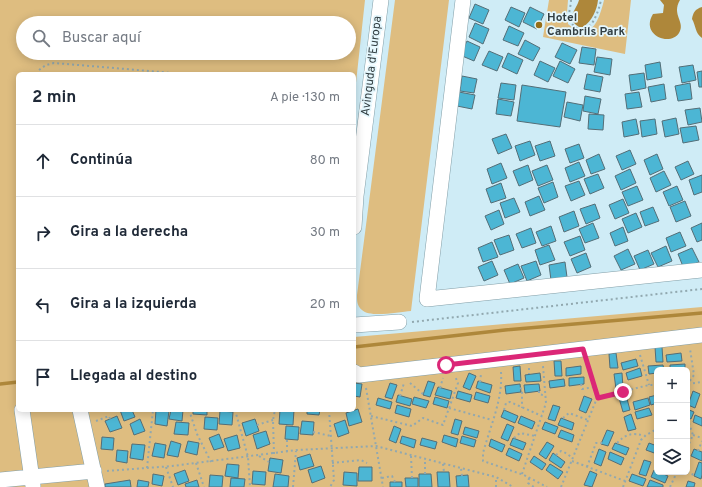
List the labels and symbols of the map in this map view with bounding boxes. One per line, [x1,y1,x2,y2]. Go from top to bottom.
place label: Hotel Cambrils Park [547,10,626,40]
street label: Avinguda d'Europa [358,15,386,117]
marker: Hotel Cambrils Park [534,20,544,30]
route start [437,356,455,374]
route end [614,383,632,401]

